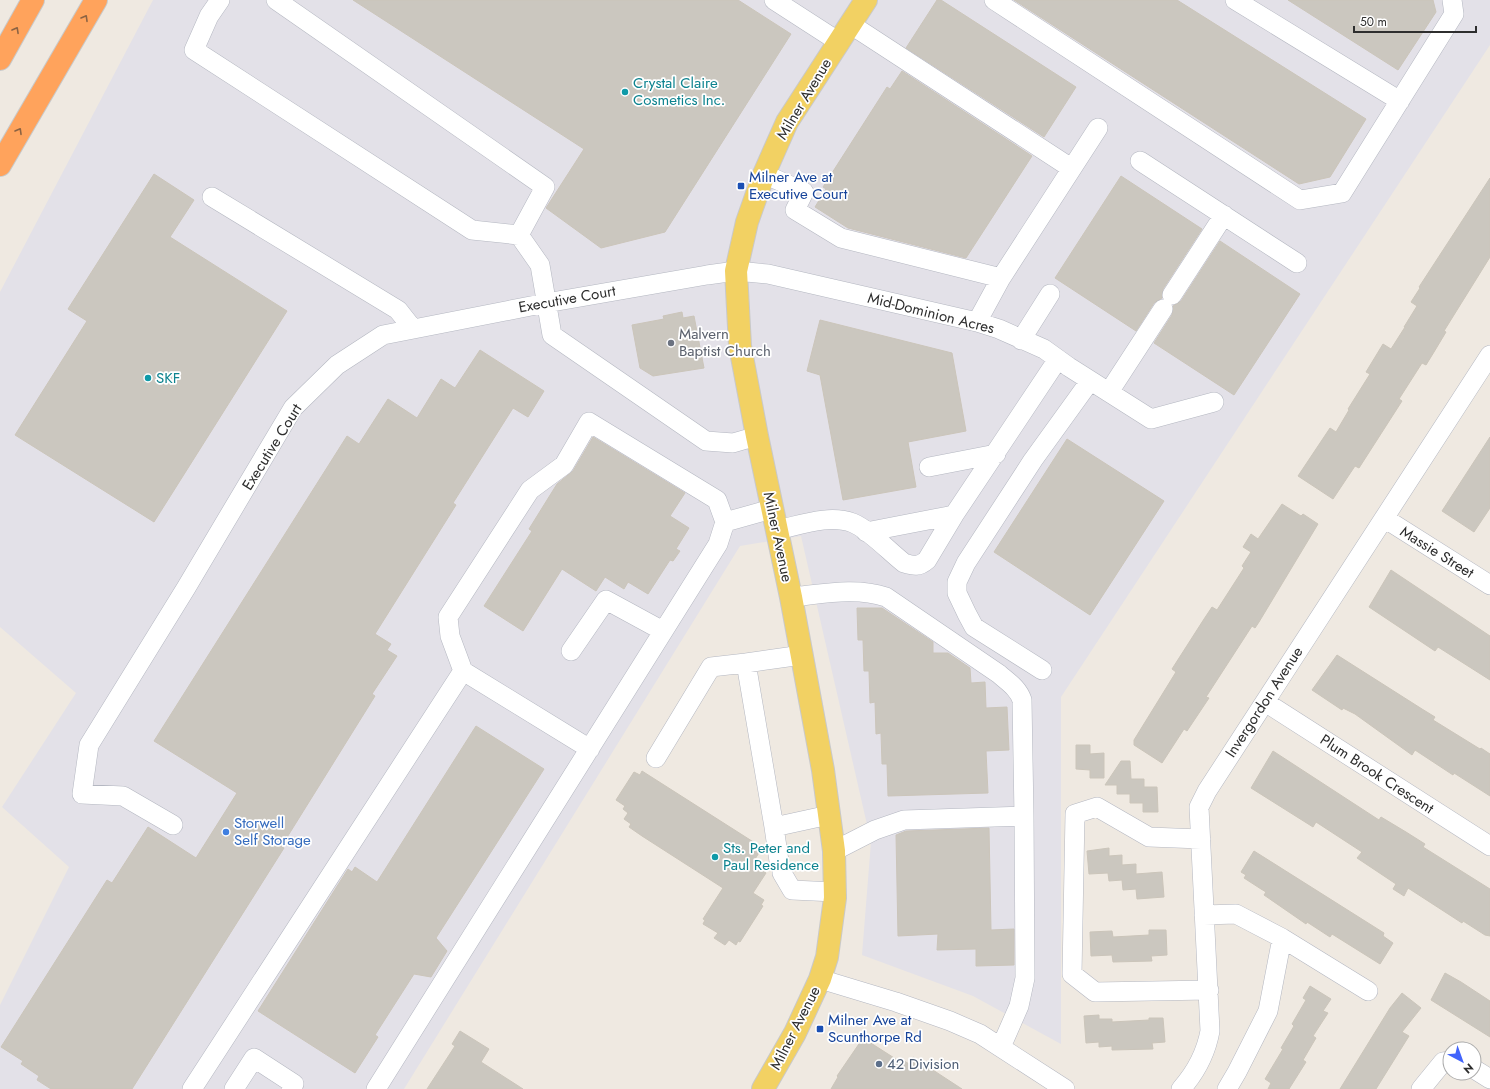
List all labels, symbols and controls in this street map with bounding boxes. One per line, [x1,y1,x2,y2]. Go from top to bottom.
scale bar [1354,8,1476,34]
text: 50 m [1360,13,1387,31]
one-way arrow [80,15,87,23]
one-way arrow [12,26,19,34]
street label: Milner Avenue [771,54,837,144]
place label: Crystal Claire Cosmetics Inc. [633,72,725,111]
marker: Crystal Claire Cosmetics Inc. [620,87,630,97]
one-way arrow [14,128,22,135]
place label: Milner Ave at Executive Court [749,166,848,205]
marker: Milner Ave at Executive Court [736,181,746,191]
street label: Executive Court [517,280,618,318]
street label: Mid-Dominion Acres [865,287,997,339]
place label: Malvern Baptist Church [679,323,771,362]
marker: Malvern Baptist Church [666,338,676,348]
place label: SKF [156,367,180,389]
marker: SKF [143,373,153,383]
street label: Executive Court [237,399,308,495]
street label: Milner Avenue [758,490,798,584]
street label: Massie Street [1396,521,1479,584]
street label: Invergordon Avenue [1220,642,1308,762]
street label: Plum Brook Crescent [1316,729,1439,819]
place label: Storwell Self Storage [234,812,311,851]
marker: Storwell Self Storage [221,827,231,837]
place label: Sts. Peter and Paul Residence [723,837,819,876]
marker: Sts. Peter and Paul Residence [710,852,720,862]
street label: Milner Avenue [764,982,826,1074]
place label: Milner Ave at Scunthorpe Rd [828,1009,922,1048]
marker: Milner Ave at Scunthorpe Rd [815,1024,825,1034]
north arrow [1442,1041,1482,1081]
place label: 42 Division [887,1053,959,1075]
marker: 42 Division [874,1059,884,1069]
text: N [1460,1060,1477,1077]

